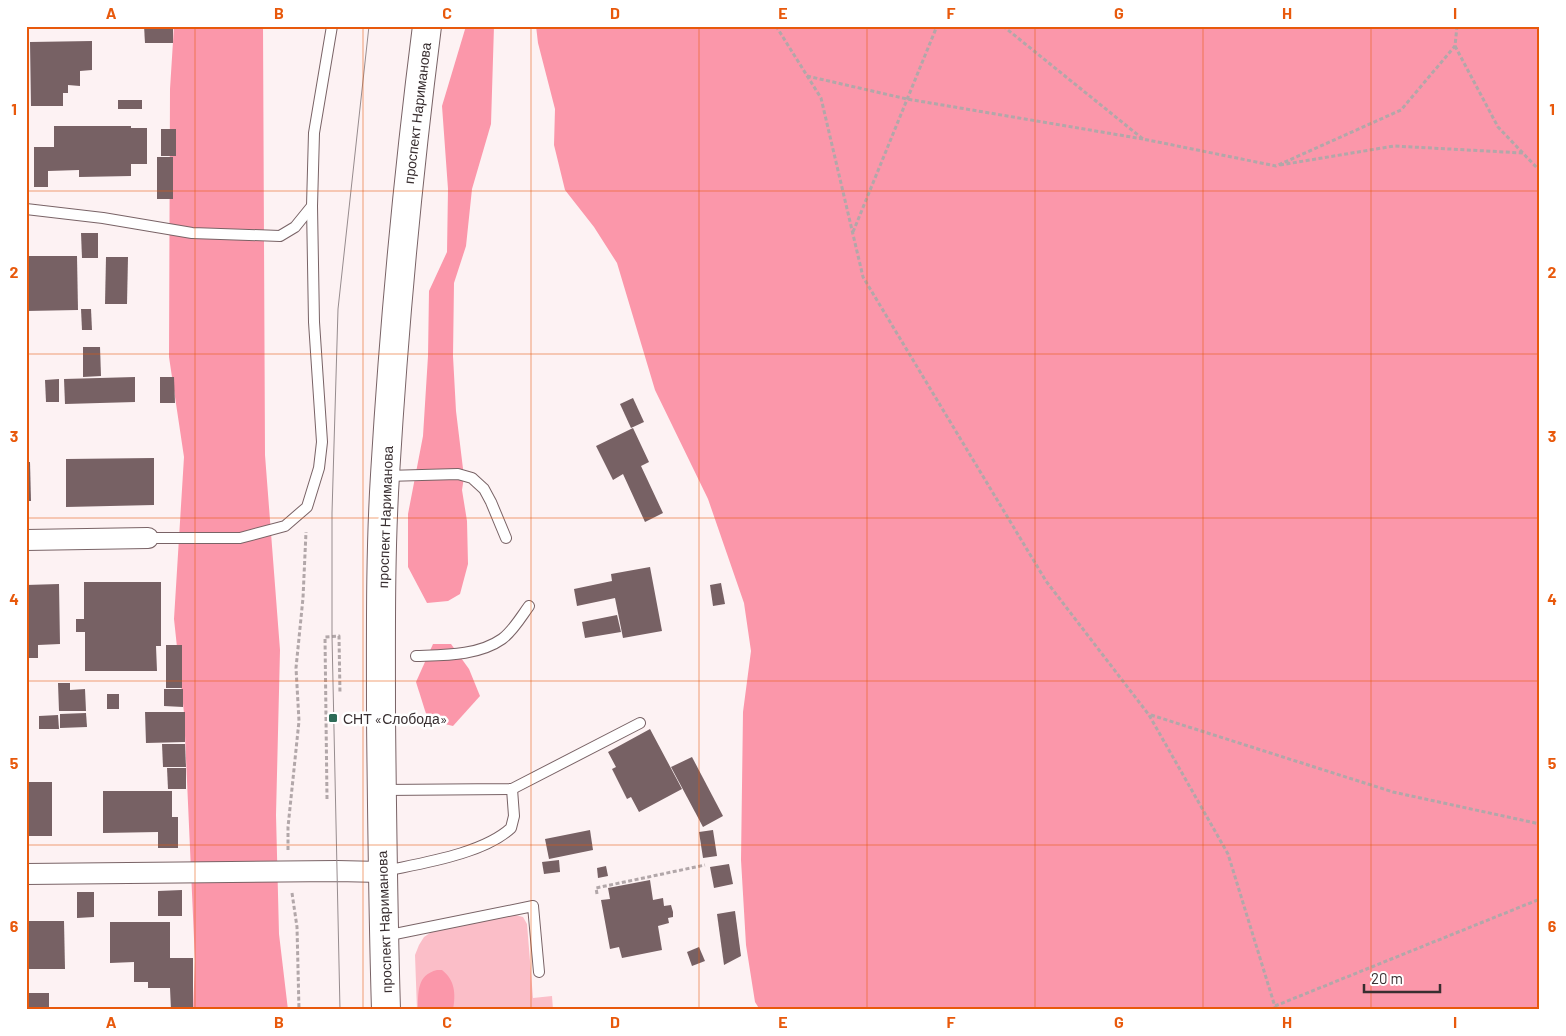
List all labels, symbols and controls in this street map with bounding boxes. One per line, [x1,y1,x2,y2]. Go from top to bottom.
text: A [106,3,117,22]
text: B [274,3,284,22]
text: C [442,3,452,22]
text: D [610,3,620,22]
text: E [778,3,788,22]
text: F [947,3,956,22]
text: G [1114,3,1124,22]
text: H [1282,3,1292,22]
text: I [1453,3,1457,22]
street label: проспект Нариманова [400,41,434,185]
text: 1 [11,99,17,118]
text: 1 [1549,99,1555,118]
text: 2 [10,262,19,281]
text: 2 [1548,262,1557,281]
text: 3 [10,426,18,445]
text: 3 [1548,426,1556,445]
street label: проспект Нариманова [374,445,396,589]
text: 4 [9,589,19,608]
text: 4 [1547,589,1557,608]
place label: СНТ «Слобода» [343,710,447,727]
marker: СНТ «Слобода» [327,712,339,724]
text: 5 [10,753,19,772]
text: 5 [1548,753,1557,772]
street label: проспект Нариманова [373,850,395,994]
text: 6 [10,916,19,935]
text: 6 [1548,916,1557,935]
scale bar [1364,961,1440,993]
text: 20 m [1371,969,1403,987]
text: A [106,1012,117,1031]
text: B [274,1012,284,1031]
text: C [442,1012,452,1031]
text: D [610,1012,620,1031]
text: E [778,1012,788,1031]
text: F [947,1012,956,1031]
text: G [1114,1012,1124,1031]
text: H [1282,1012,1292,1031]
text: I [1453,1012,1457,1031]

